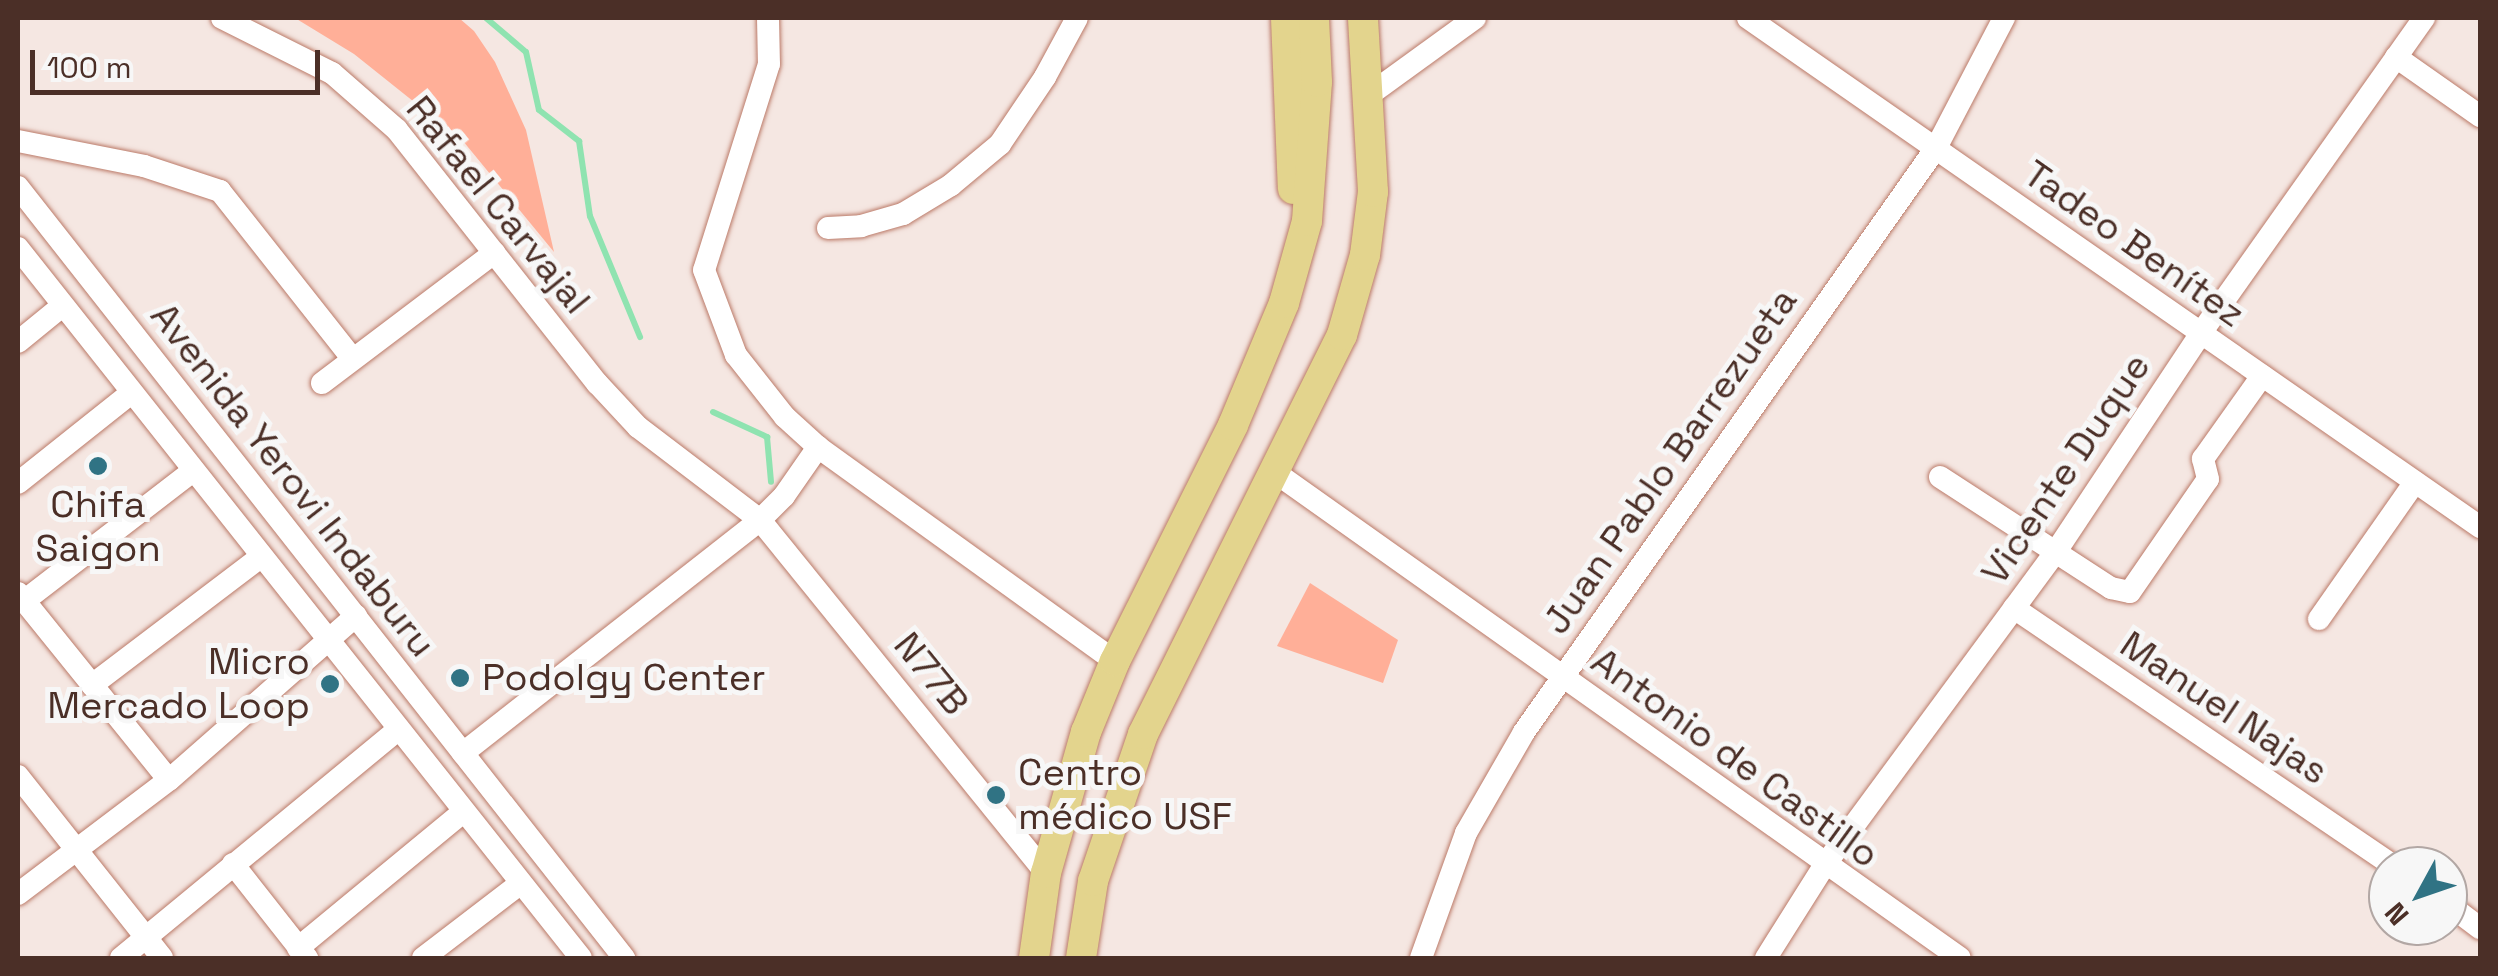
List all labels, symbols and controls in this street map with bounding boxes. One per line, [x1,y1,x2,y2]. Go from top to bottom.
scale bar [35,30,325,92]
text: 100 m [47,48,132,87]
street label: Rafael Carvajal [396,87,600,323]
street label: Tadeo Benítez [2015,151,2253,337]
street label: Juan Pablo Barrezueta [1533,279,1807,643]
street label: Avenida Yerovi Indaburu [141,294,445,666]
street label: Vicente Duque [1972,345,2160,593]
marker: Chifa Saigon [87,455,109,477]
place label: Chifa Saigon [35,482,161,572]
street label: Manuel Najas [2111,622,2337,794]
street label: N77B [884,623,978,725]
street label: Antonio de Castillo [1582,638,1888,878]
place label: Micro Mercado Loop [47,639,310,728]
place label: Podolgy Center [482,655,766,701]
marker: Podolgy Center [447,665,473,691]
marker: Micro Mercado Loop [319,673,341,695]
place label: Centro médico USF [1018,750,1232,839]
marker: Centro médico USF [983,782,1009,808]
north arrow [2368,846,2468,946]
text: N [2377,895,2416,933]

